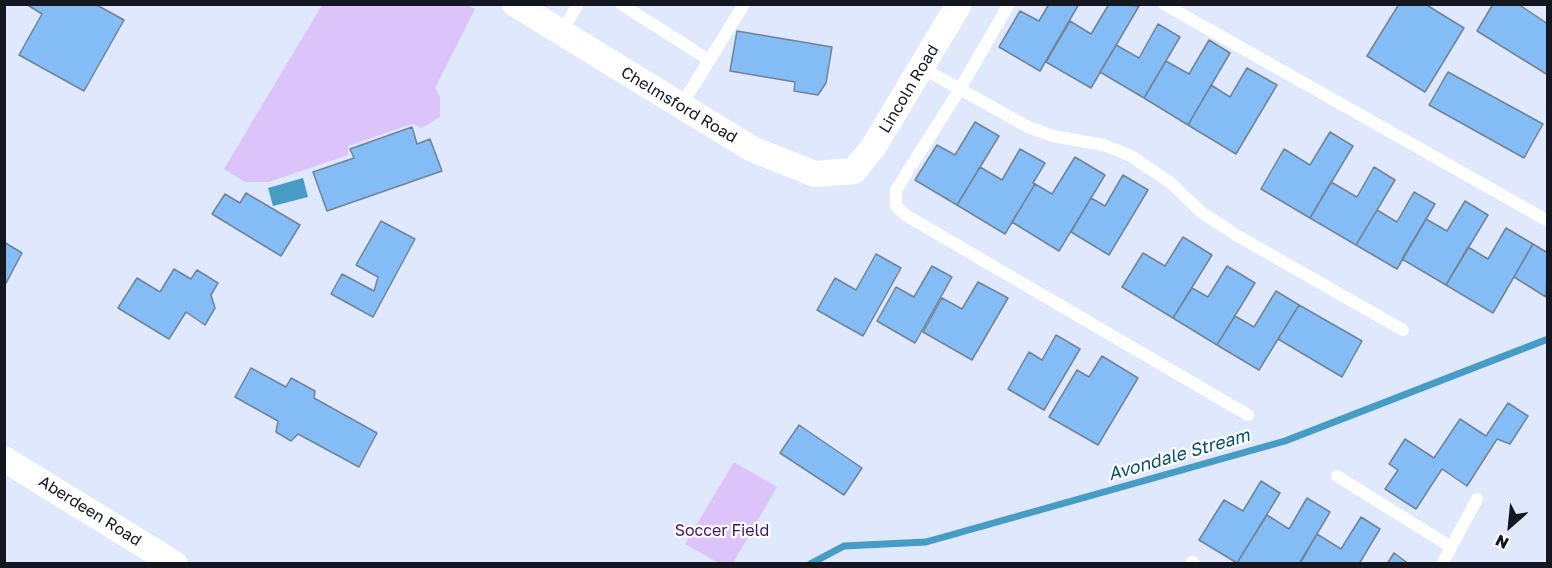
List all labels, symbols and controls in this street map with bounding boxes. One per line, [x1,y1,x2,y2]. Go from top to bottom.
street label: Lincoln Road [875,41,943,137]
street label: Chelmsford Road [617,63,741,147]
water label: Avondale Stream [1106,424,1252,486]
street label: Aberdeen Road [35,472,145,550]
north arrow [1480,496,1540,556]
park label: Soccer Field [675,521,769,541]
text: N [1492,530,1512,554]

